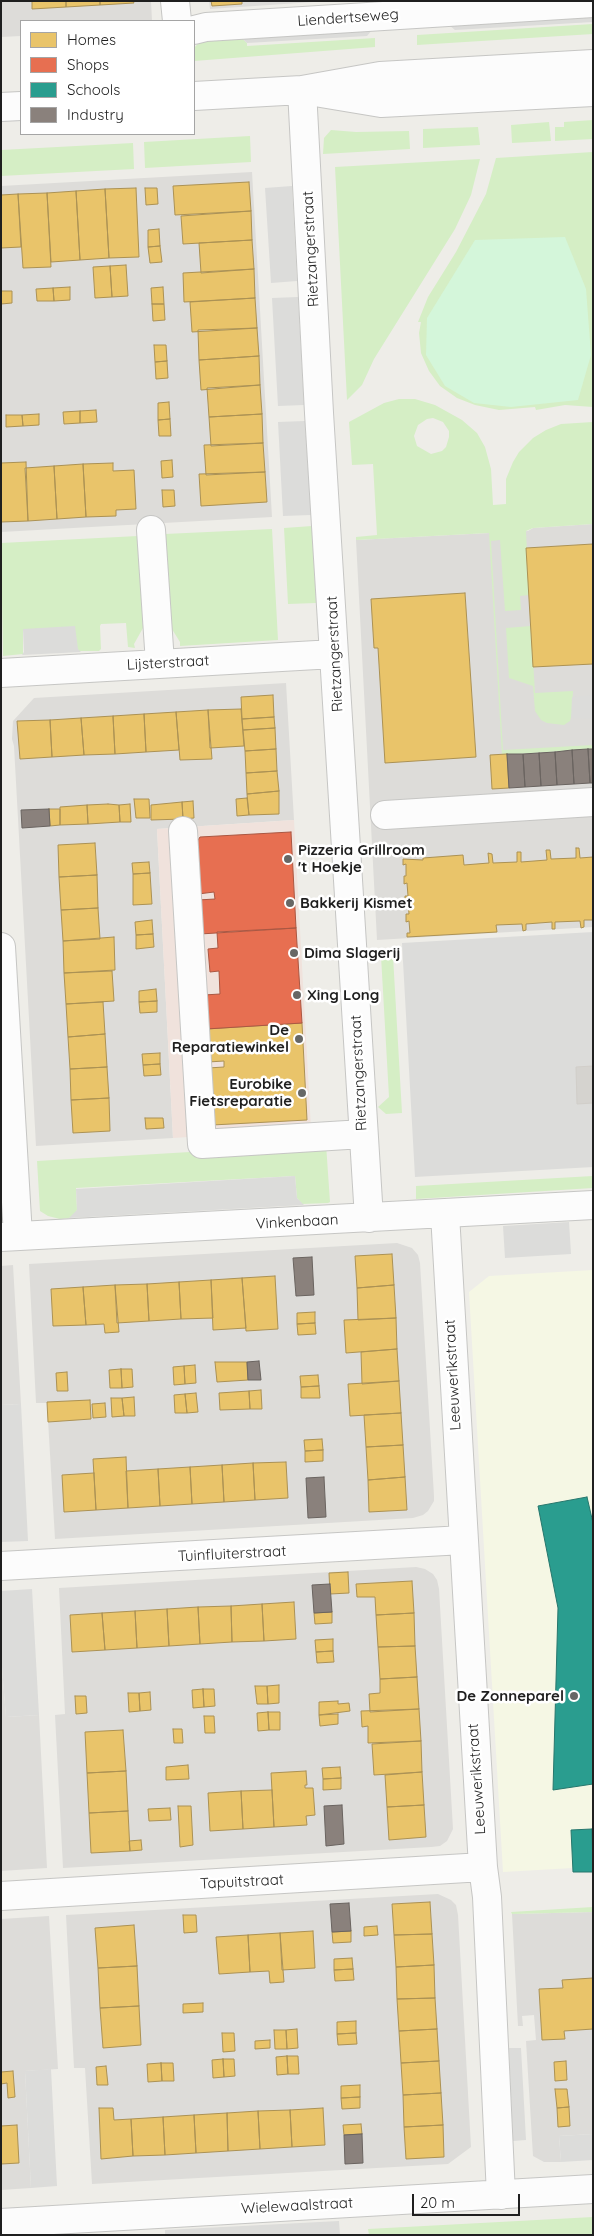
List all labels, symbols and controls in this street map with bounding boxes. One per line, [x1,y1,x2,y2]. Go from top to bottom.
street label: Liendertseweg [297,5,399,31]
legend [20,20,195,135]
text: Homes [67,30,116,49]
text: Shops [67,55,109,74]
text: Schools [67,80,120,99]
text: Industry [67,105,124,124]
street label: Rietzangerstraat [299,191,323,307]
street label: Rietzangerstraat [323,596,347,712]
street label: Lijsterstraat [126,652,210,674]
place label: Pizzeria Grillroom 't Hoekje [298,841,425,876]
marker: Pizzeria Grillroom 't Hoekje [282,853,294,865]
place label: Bakkerij Kismet [300,894,413,912]
marker: Bakkerij Kismet [284,897,296,909]
place label: Dima Slagerij [304,944,400,962]
marker: Dima Slagerij [288,947,300,959]
place label: Xing Long [307,986,379,1004]
marker: Xing Long [291,989,303,1001]
street label: Rietzangerstraat [347,1015,371,1131]
place label: De Reparatiewinkel [172,1021,289,1056]
marker: De Reparatiewinkel [293,1033,305,1045]
place label: Eurobike Fietsreparatie [189,1075,292,1110]
marker: Eurobike Fietsreparatie [296,1087,308,1099]
street label: Vinkenbaan [255,1211,339,1233]
street label: Leeuwerikstraat [441,1319,465,1431]
street label: Tuinfluiterstraat [177,1542,287,1566]
place label: De Zonneparel [456,1687,564,1705]
marker: De Zonneparel [568,1690,580,1702]
street label: Leeuwerikstraat [464,1723,490,1835]
street label: Tapuitstraat [200,1871,284,1893]
scale bar [414,2184,522,2216]
text: 20 m [420,2193,455,2212]
street label: Wielewaalstraat [241,2194,353,2218]

